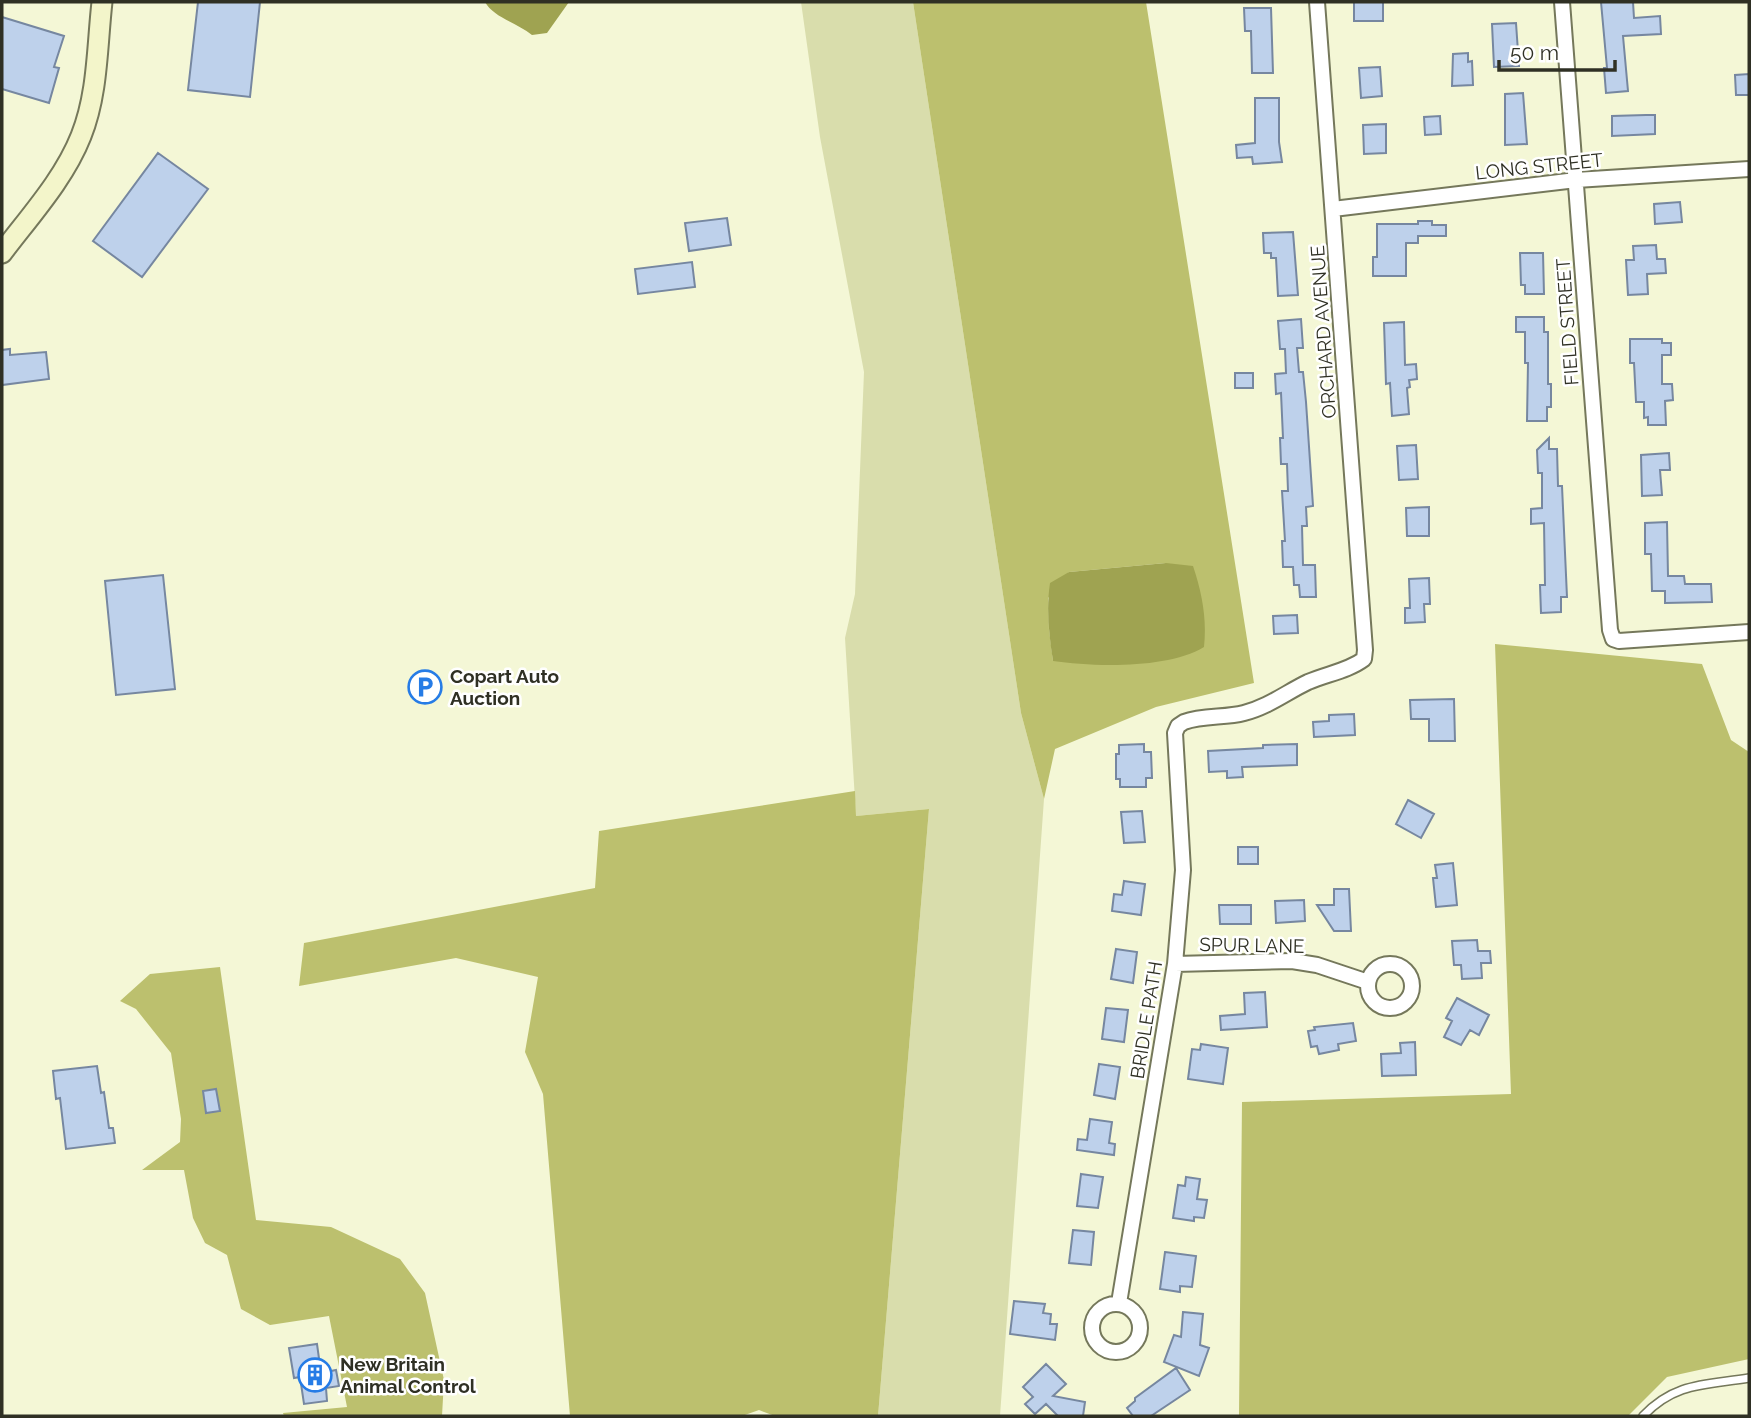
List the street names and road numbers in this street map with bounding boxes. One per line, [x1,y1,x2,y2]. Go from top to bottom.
street label: LONG STREET [1474,148,1604,184]
street label: ORCHARD AVENUE [1306,245,1340,419]
street label: FIELD STREET [1552,257,1582,386]
street label: SPUR LANE [1199,933,1305,957]
street label: BRIDLE PATH [1126,960,1166,1080]

